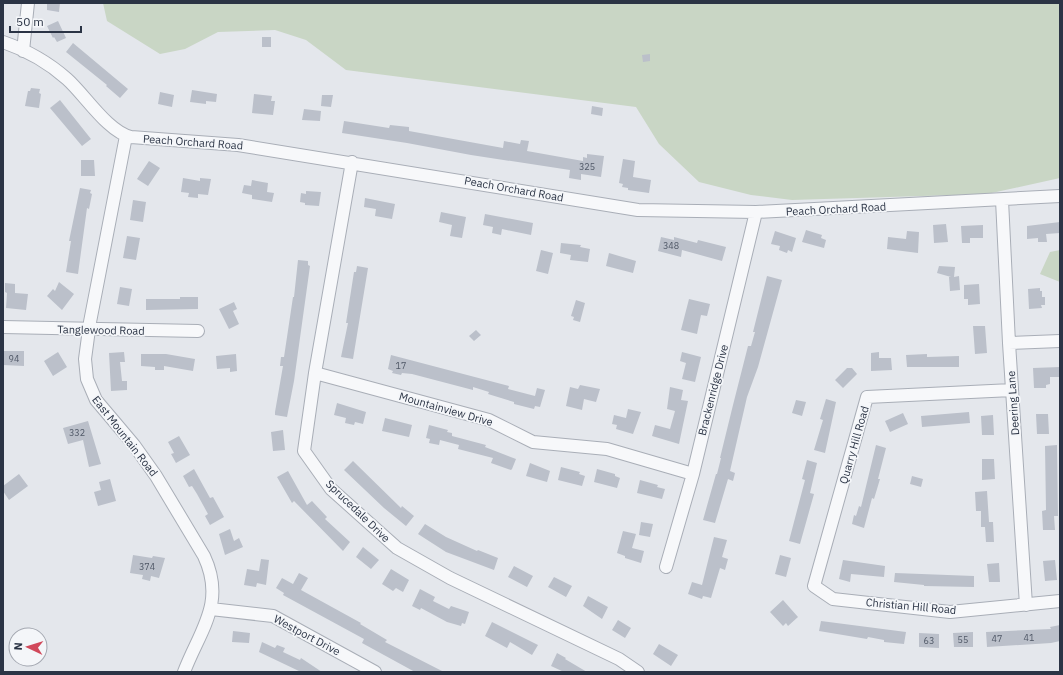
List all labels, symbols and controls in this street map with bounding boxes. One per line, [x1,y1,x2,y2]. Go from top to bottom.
scale bar [10,8,81,34]
text: 50 m [16,14,44,29]
street label: Peach Orchard Road [142,132,244,152]
house number: 325 [579,161,595,172]
street label: Peach Orchard Road [463,173,565,205]
street label: Peach Orchard Road [785,199,887,219]
house number: 348 [663,240,679,251]
street label: Tanglewood Road [57,322,145,338]
street label: Brackenridge Drive [695,343,731,437]
house number: 94 [9,353,19,364]
house number: 17 [396,360,406,371]
street label: Deering Lane [1004,370,1022,436]
street label: Mountainview Drive [397,389,495,429]
street label: East Mountain Road [89,393,161,479]
street label: Quarry Hill Road [836,404,872,486]
house number: 332 [69,427,85,438]
street label: Sprucedale Drive [323,477,393,545]
house number: 374 [139,561,155,572]
street label: Christian Hill Road [865,595,957,617]
street label: Westport Drive [271,612,343,658]
north arrow [8,627,48,667]
house number: 41 [1024,632,1034,643]
house number: 47 [992,633,1002,644]
house number: 55 [958,634,968,645]
house number: 63 [924,635,934,646]
text: N [11,642,25,651]

